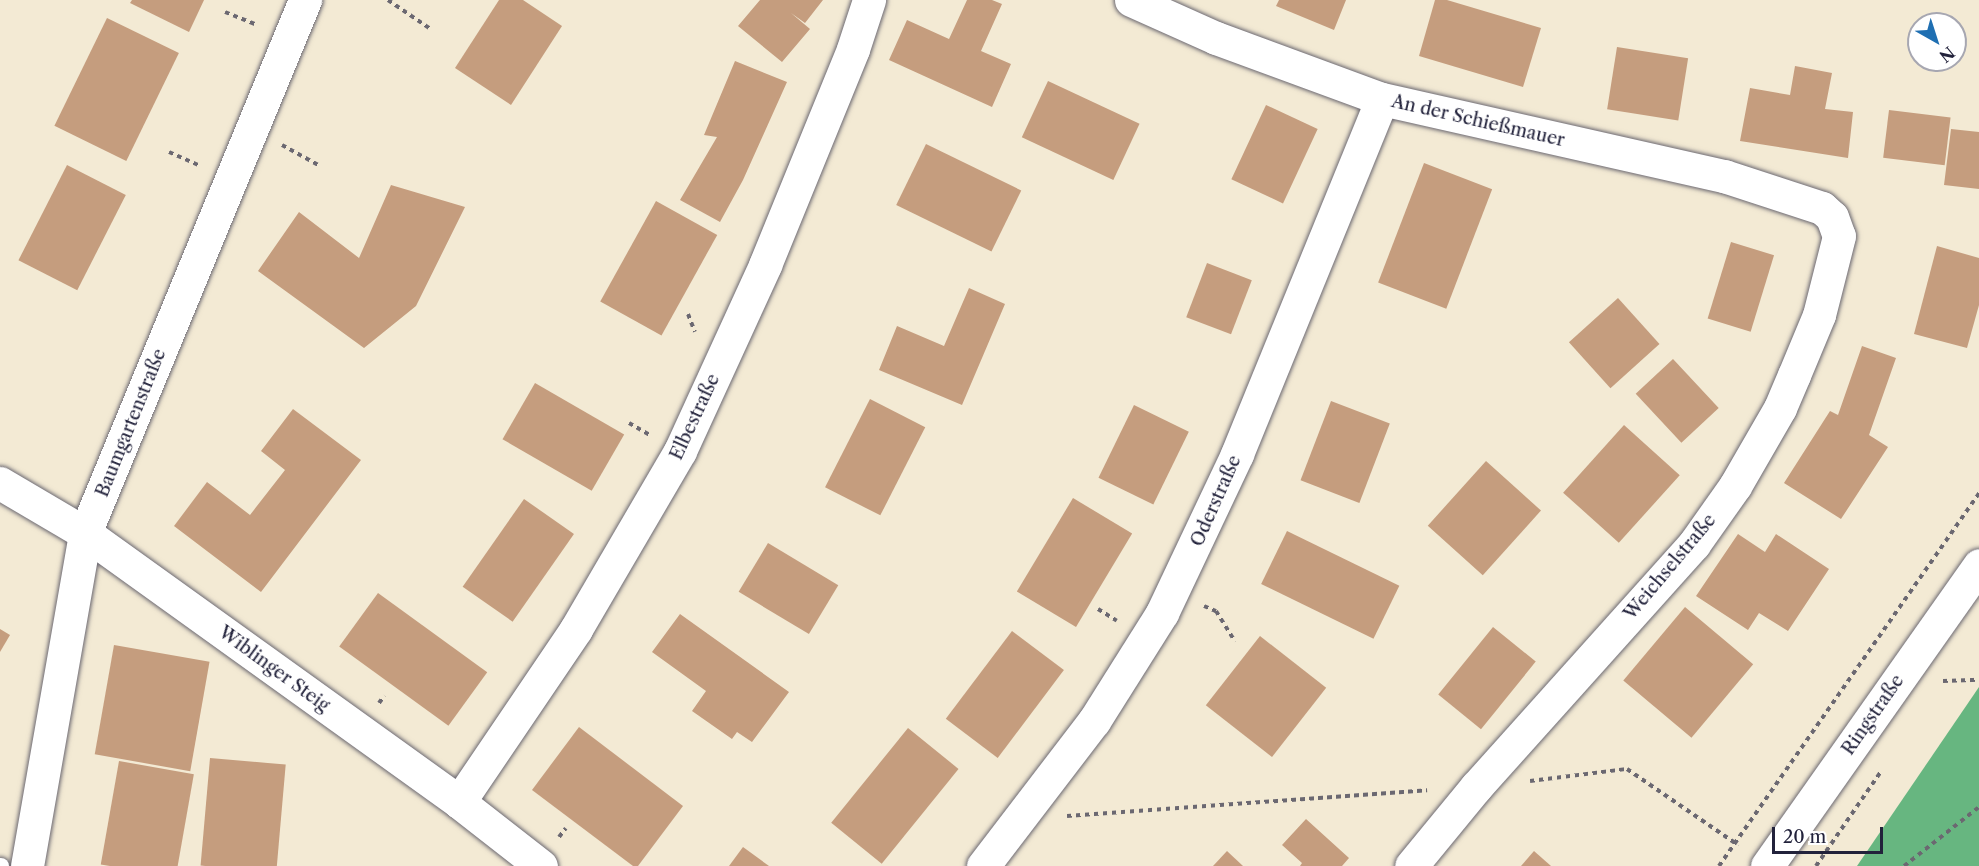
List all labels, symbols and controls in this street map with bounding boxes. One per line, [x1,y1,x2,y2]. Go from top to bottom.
north arrow [1907,12,1967,72]
text: N [1935,42,1959,67]
street label: An der Schießmauer [1389,91,1567,151]
street label: Baumgartenstraße [91,346,171,500]
street label: Elbestraße [666,371,724,463]
street label: Oderstraße [1186,452,1246,550]
street label: Weichselstraße [1619,510,1721,624]
street label: Wiblinger Steig [214,621,334,717]
street label: Ringstraße [1837,671,1909,759]
scale bar [1775,815,1886,853]
text: 20 m [1783,826,1826,848]

